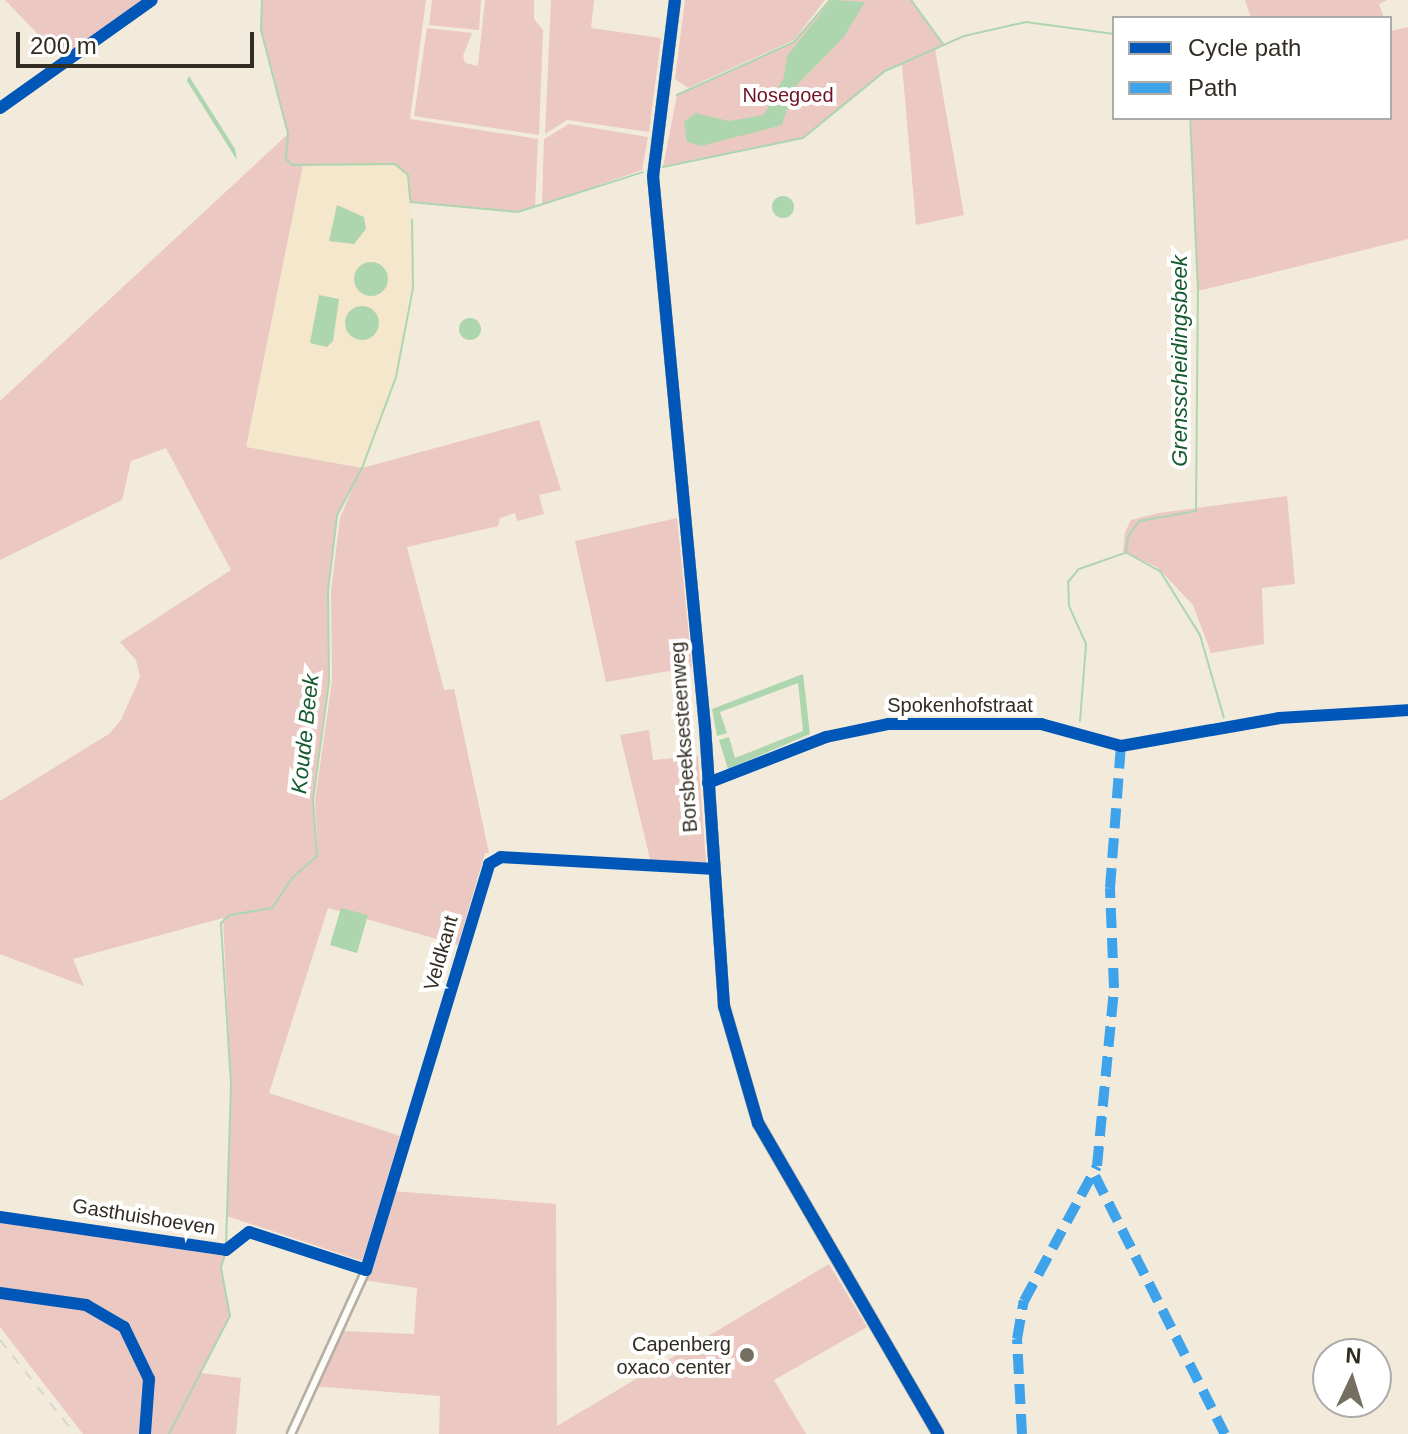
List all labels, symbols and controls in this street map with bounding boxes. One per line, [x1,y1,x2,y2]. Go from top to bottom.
scale bar [20,16,258,66]
legend [1112,16,1392,120]
text: 200 m [30,32,97,59]
text: Cycle path [1188,34,1301,61]
text: Path [1188,74,1237,101]
park label: Nosegoed [742,83,834,107]
water label: Grensscheidingsbeek [1167,255,1193,467]
street label: Borsbeeksesteenweg [665,641,703,833]
water label: Koude Beek [286,673,324,795]
street label: Spokenhofstraat [887,693,1033,717]
street label: Veldkant [419,913,463,993]
street label: Gasthuishoeven [71,1194,217,1240]
place label: Capenberg oxaco center [616,1332,731,1379]
north arrow [1312,1338,1392,1418]
text: N [1345,1343,1362,1369]
marker: Capenberg oxaco center [738,1346,756,1364]

